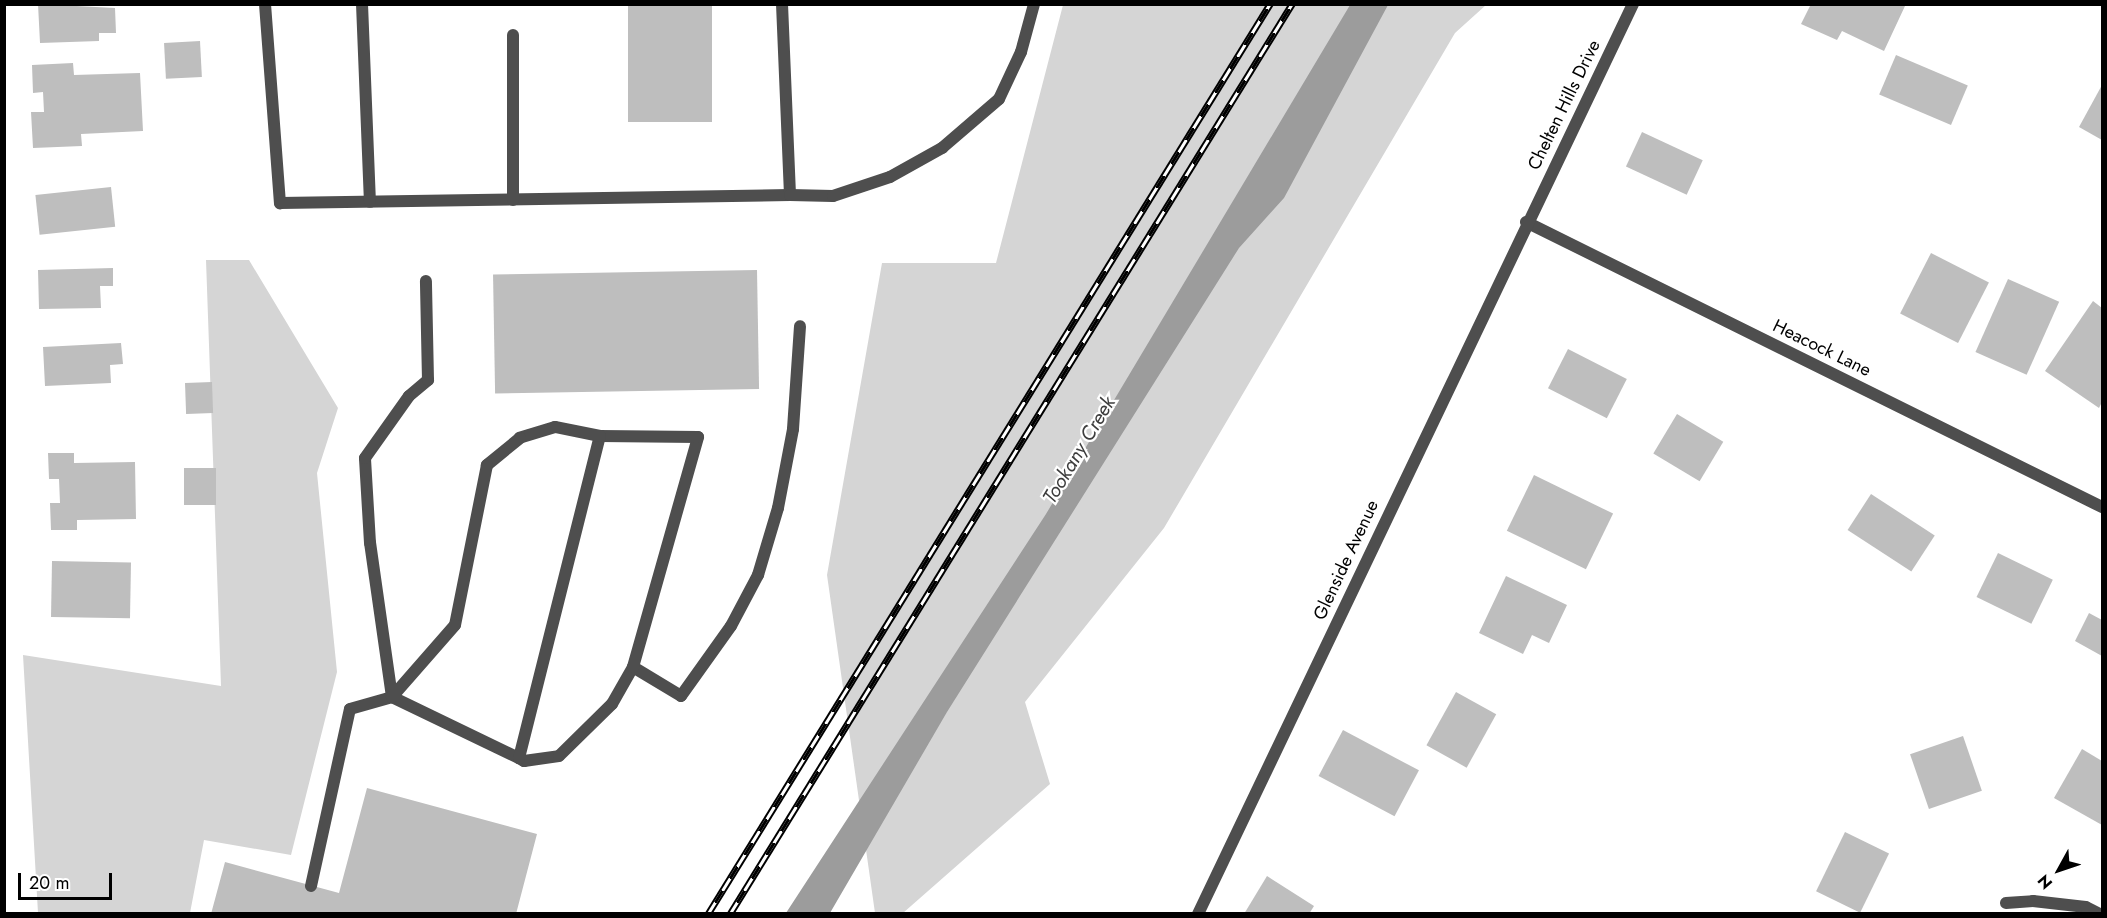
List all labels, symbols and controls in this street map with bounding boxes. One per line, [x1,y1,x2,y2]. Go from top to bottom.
street label: Chelten Hills Drive [1523,36,1605,174]
street label: Heacock Lane [1769,315,1875,381]
water label: Tookany Creek [1038,392,1120,508]
street label: Glenside Avenue [1309,497,1383,623]
north arrow [2029,840,2089,900]
scale bar [21,861,116,899]
text: 20 m [29,870,69,896]
text: N [2032,870,2058,894]

